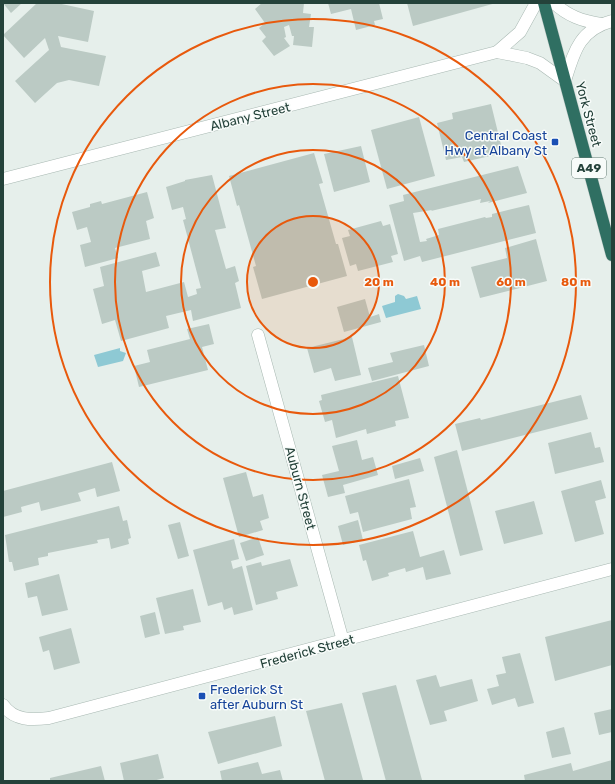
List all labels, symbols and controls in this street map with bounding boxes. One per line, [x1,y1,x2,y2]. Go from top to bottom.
street label: York Street [573,80,604,148]
street label: Albany Street [208,99,292,134]
place label: Central Coast Hwy at Albany St [445,128,547,158]
marker: Central Coast Hwy at Albany St [550,137,560,147]
road number: A49 [572,158,606,178]
centre of rings [306,275,320,289]
text: 20 m [364,275,394,289]
text: 40 m [430,275,460,289]
text: 60 m [496,275,526,289]
text: 80 m [561,275,591,289]
street label: Auburn Street [282,445,319,531]
street label: Frederick Street [258,632,356,671]
place label: Frederick St after Auburn St [210,682,303,712]
marker: Frederick St after Auburn St [197,691,207,701]

